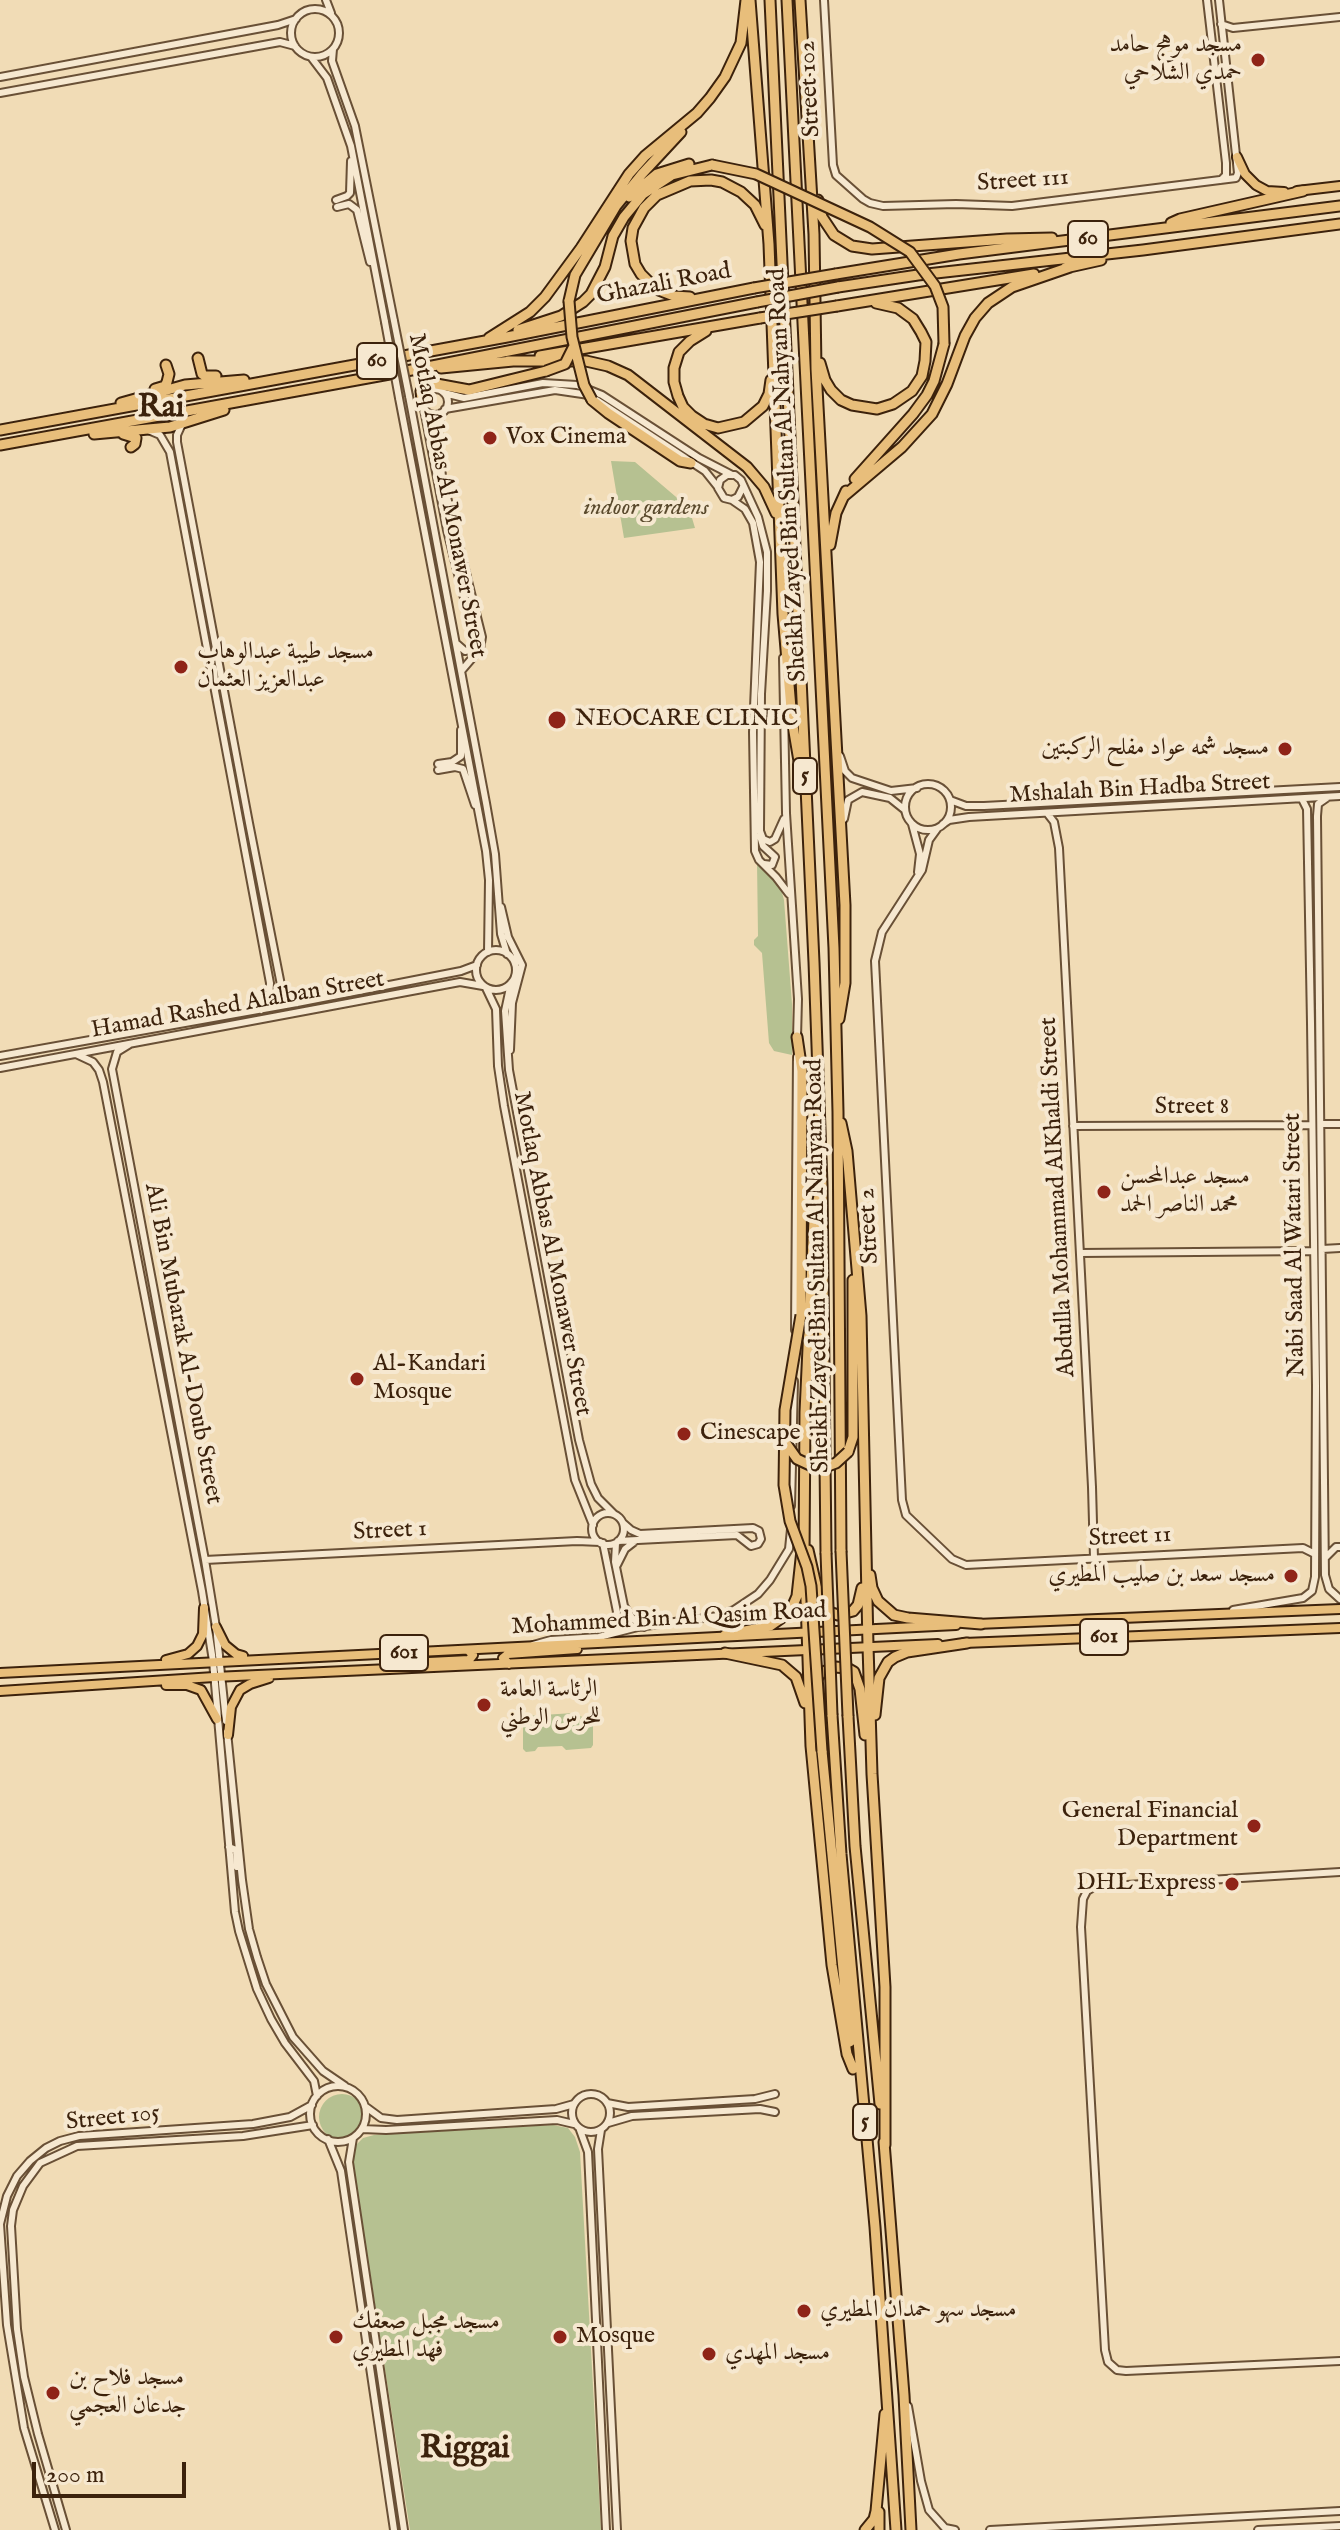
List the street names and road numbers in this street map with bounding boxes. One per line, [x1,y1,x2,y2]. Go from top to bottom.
street label: Street 102 [794,40,828,138]
street label: Street 111 [976,164,1070,200]
road number: 60 [1068,221,1108,257]
street label: Ghazali Road [594,258,734,312]
street label: Sheikh Zayed Bin Sultan Al Nahyan Road [764,267,814,683]
street label: Motlaq Abbas Al Monawer Street [400,331,492,661]
road number: 60 [357,343,397,379]
road number: 5 [793,758,817,794]
street label: Mshalah Bin Hadba Street [1009,769,1271,811]
street label: Hamad Rashed Alalban Street [89,966,387,1046]
street label: Abdulla Mohammad AlKhaldi Street [1035,1016,1083,1378]
street label: Sheikh Zayed Bin Sultan Al Nahyan Road [801,1059,837,1473]
street label: Motlaq Abbas Al Monawer Street [505,1089,597,1419]
street label: Street 8 [1155,1094,1229,1122]
street label: Nabi Saad Al Watari Street [1279,1113,1313,1377]
street label: Ali Bin Mubarak Al-Doub Street [137,1181,227,1507]
street label: Street 2 [854,1187,886,1265]
street label: Street 1 [352,1516,428,1548]
street label: Street 11 [1088,1521,1172,1555]
street label: Mohammed Bin Al Qasim Road [511,1597,827,1643]
road number: 601 [1080,1619,1128,1655]
road number: 601 [380,1635,428,1671]
street label: Street 105 [65,2100,161,2138]
road number: 5 [853,2104,877,2140]

